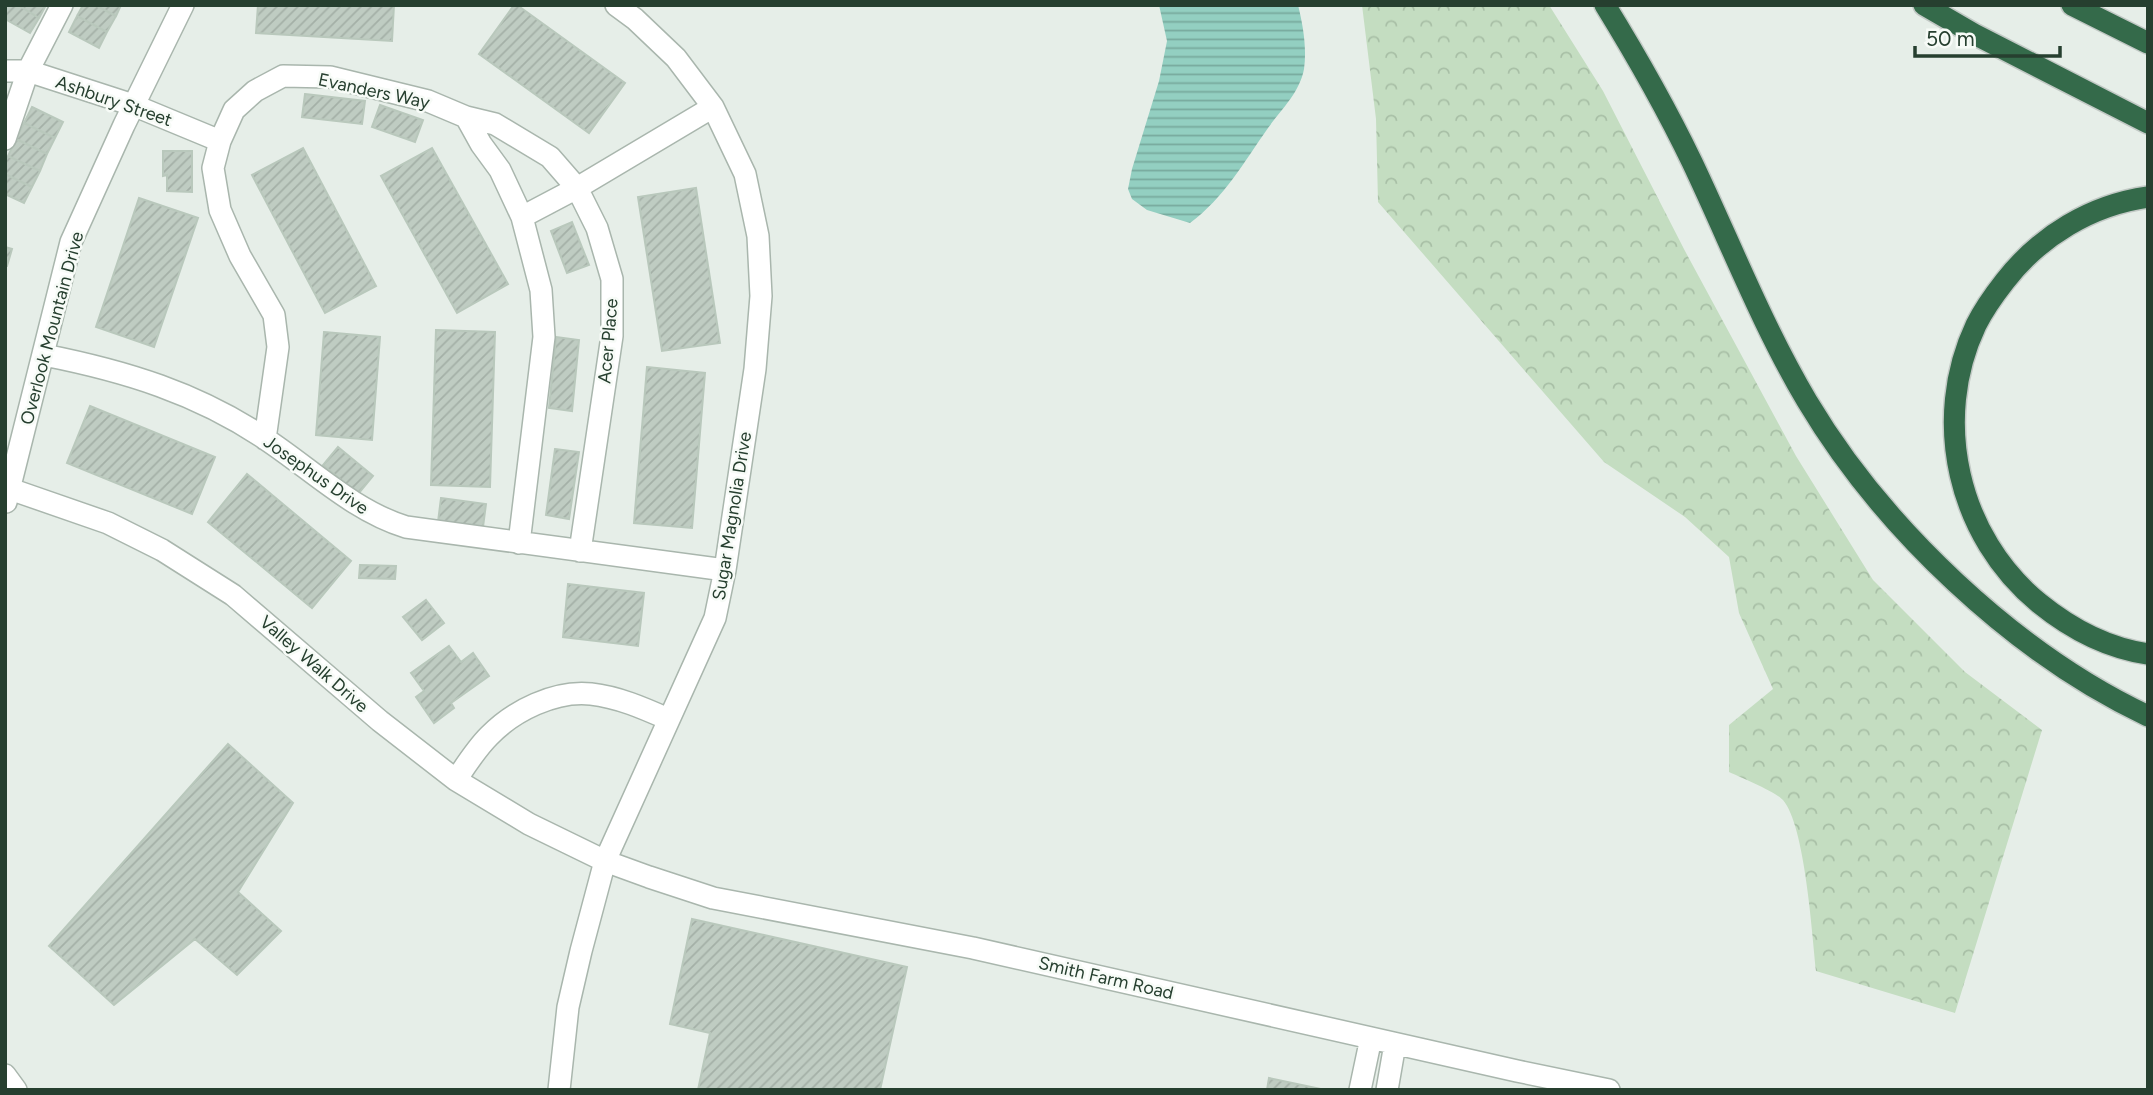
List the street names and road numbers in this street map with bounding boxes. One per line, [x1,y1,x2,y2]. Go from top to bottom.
street label: Evanders Way [316,68,432,114]
street label: Ashbury Street [53,71,175,131]
street label: Overlook Mountain Drive [16,229,88,427]
street label: Acer Place [593,297,623,384]
street label: Sugar Magnolia Drive [708,430,756,602]
street label: Josephus Drive [259,431,373,519]
street label: Valley Walk Drive [255,611,373,717]
street label: Smith Farm Road [1036,952,1176,1004]

